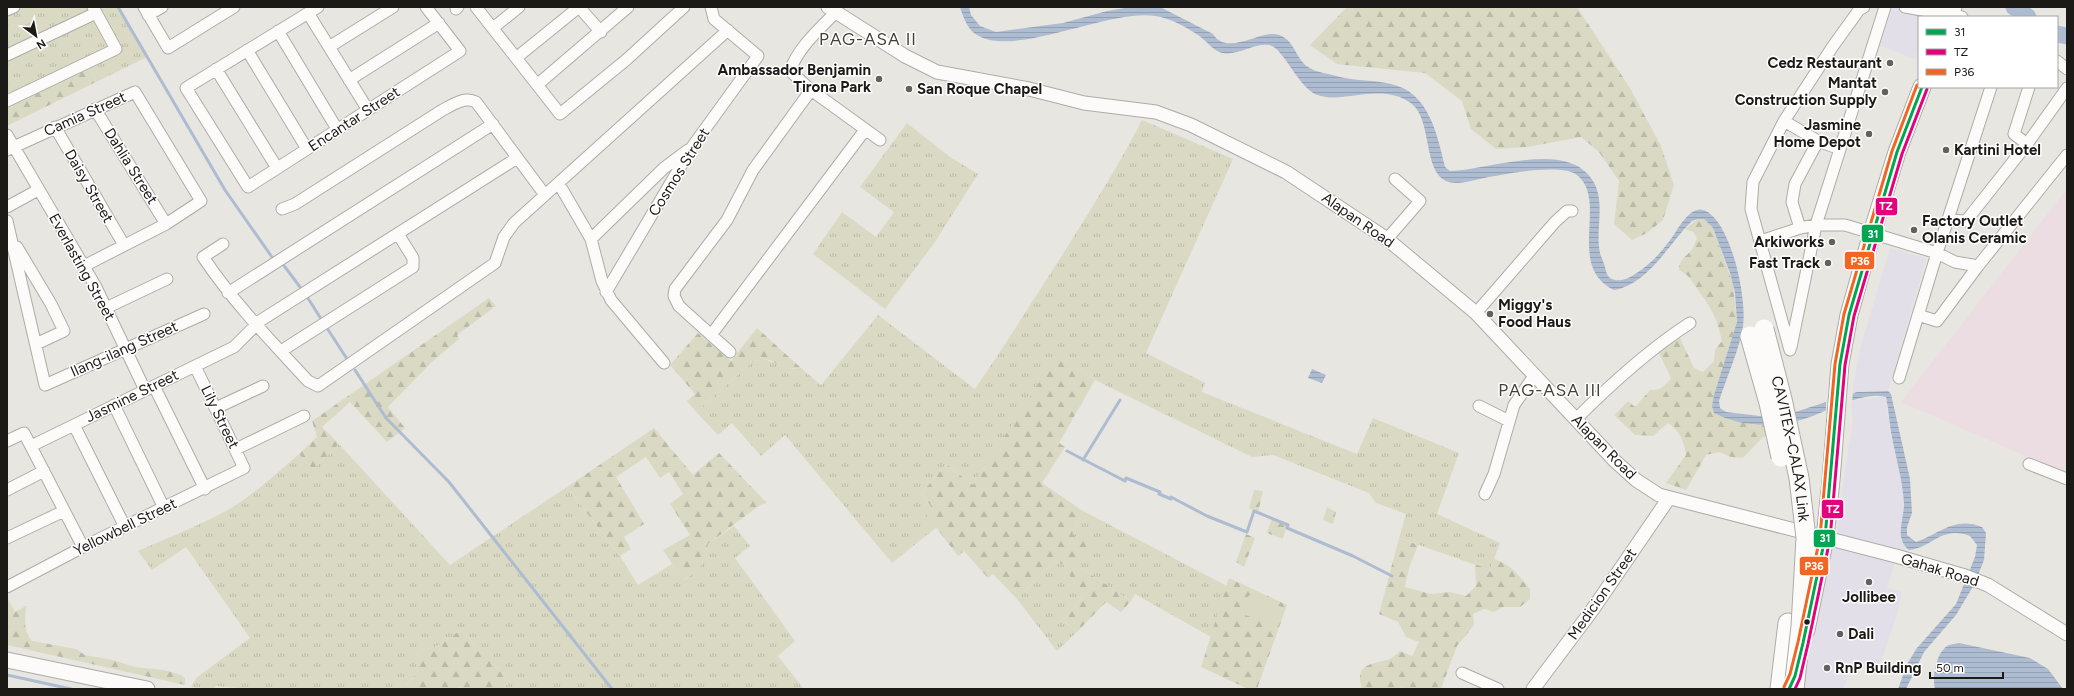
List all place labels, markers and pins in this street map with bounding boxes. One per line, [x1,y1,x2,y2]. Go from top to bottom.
place label: Cedz Restaurant [1768,54,1882,72]
marker: Cedz Restaurant [1885,58,1895,68]
place label: Ambassador Benjamin Tirona Park [718,61,871,96]
marker: Ambassador Benjamin Tirona Park [874,74,884,84]
place label: Mantat Construction Supply [1735,74,1877,109]
place label: San Roque Chapel [917,80,1042,98]
marker: San Roque Chapel [904,84,914,94]
marker: Mantat Construction Supply [1880,87,1890,97]
place label: Jasmine Home Depot [1774,116,1862,151]
marker: Jasmine Home Depot [1864,129,1874,139]
place label: Kartini Hotel [1954,141,2041,159]
marker: Kartini Hotel [1941,145,1951,155]
place label: Factory Outlet Olanis Ceramic [1922,212,2027,247]
marker: Factory Outlet Olanis Ceramic [1909,225,1919,235]
place label: Arkiworks [1754,233,1824,251]
marker: Arkiworks [1827,237,1837,247]
place label: Fast Track [1749,254,1820,272]
marker: Fast Track [1823,258,1833,268]
place label: Miggy's Food Haus [1498,296,1571,331]
marker: Miggy's Food Haus [1485,309,1495,319]
marker: Jollibee [1864,577,1874,587]
place label: Jollibee [1842,588,1897,606]
unlabelled marker [1802,617,1812,627]
place label: Dali [1848,625,1874,643]
marker: Dali [1835,629,1845,639]
place label: RnP Building [1835,659,1922,677]
marker: RnP Building [1822,663,1832,673]

